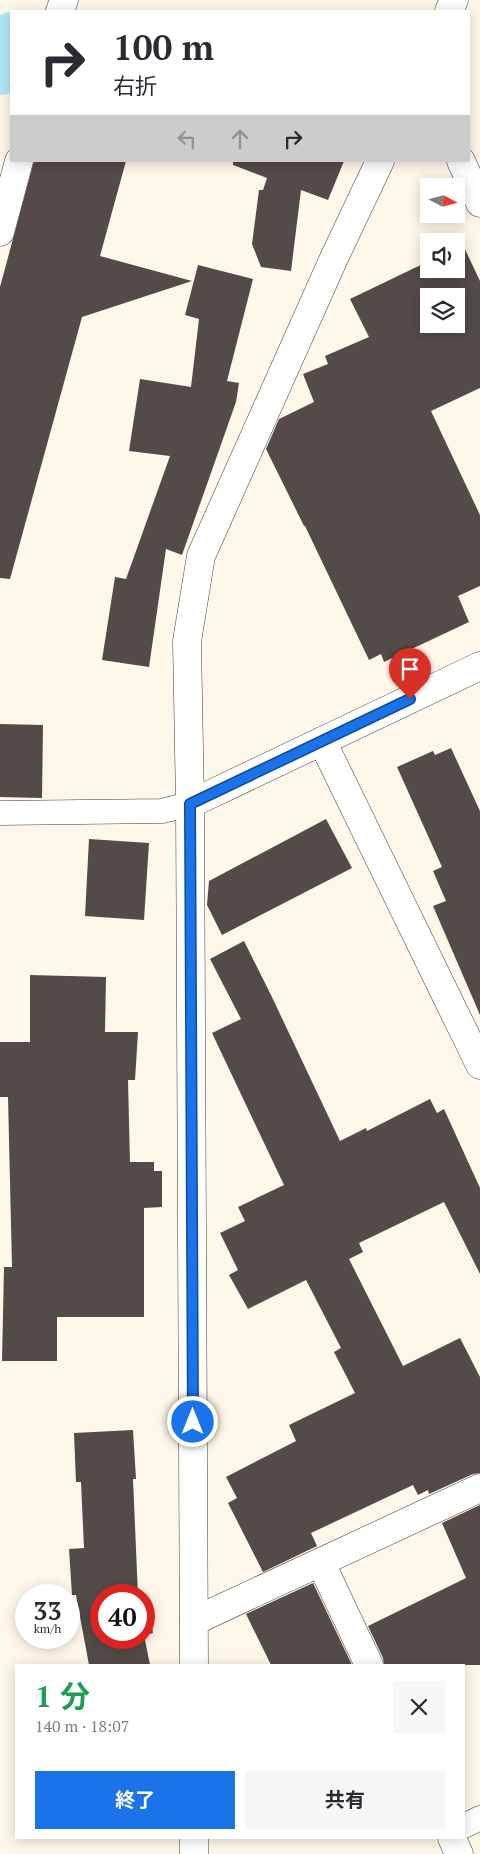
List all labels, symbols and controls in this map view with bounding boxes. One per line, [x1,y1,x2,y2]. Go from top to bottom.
text: 100 m [113,24,214,70]
icon: right [30,30,95,95]
text: 右折 [113,71,157,100]
icon: left [173,125,201,153]
icon: ahead [226,125,254,153]
icon: right [279,125,307,153]
north arrow [420,178,465,222]
map controls [420,178,465,333]
button: sound [420,233,465,278]
button: layers [420,288,465,333]
pin [389,648,431,699]
icon: arrive [396,655,424,683]
position arrow [166,1395,218,1447]
speed limit sign: 40 [90,1584,155,1649]
text: 33 [33,1594,62,1627]
text: km/h [34,1621,61,1636]
text: 1 分 [35,1676,90,1716]
button: close [393,1681,445,1733]
text: 140 m · 18:07 [35,1715,129,1737]
button: 終了 [35,1771,235,1829]
button: 共有 [245,1771,445,1829]

